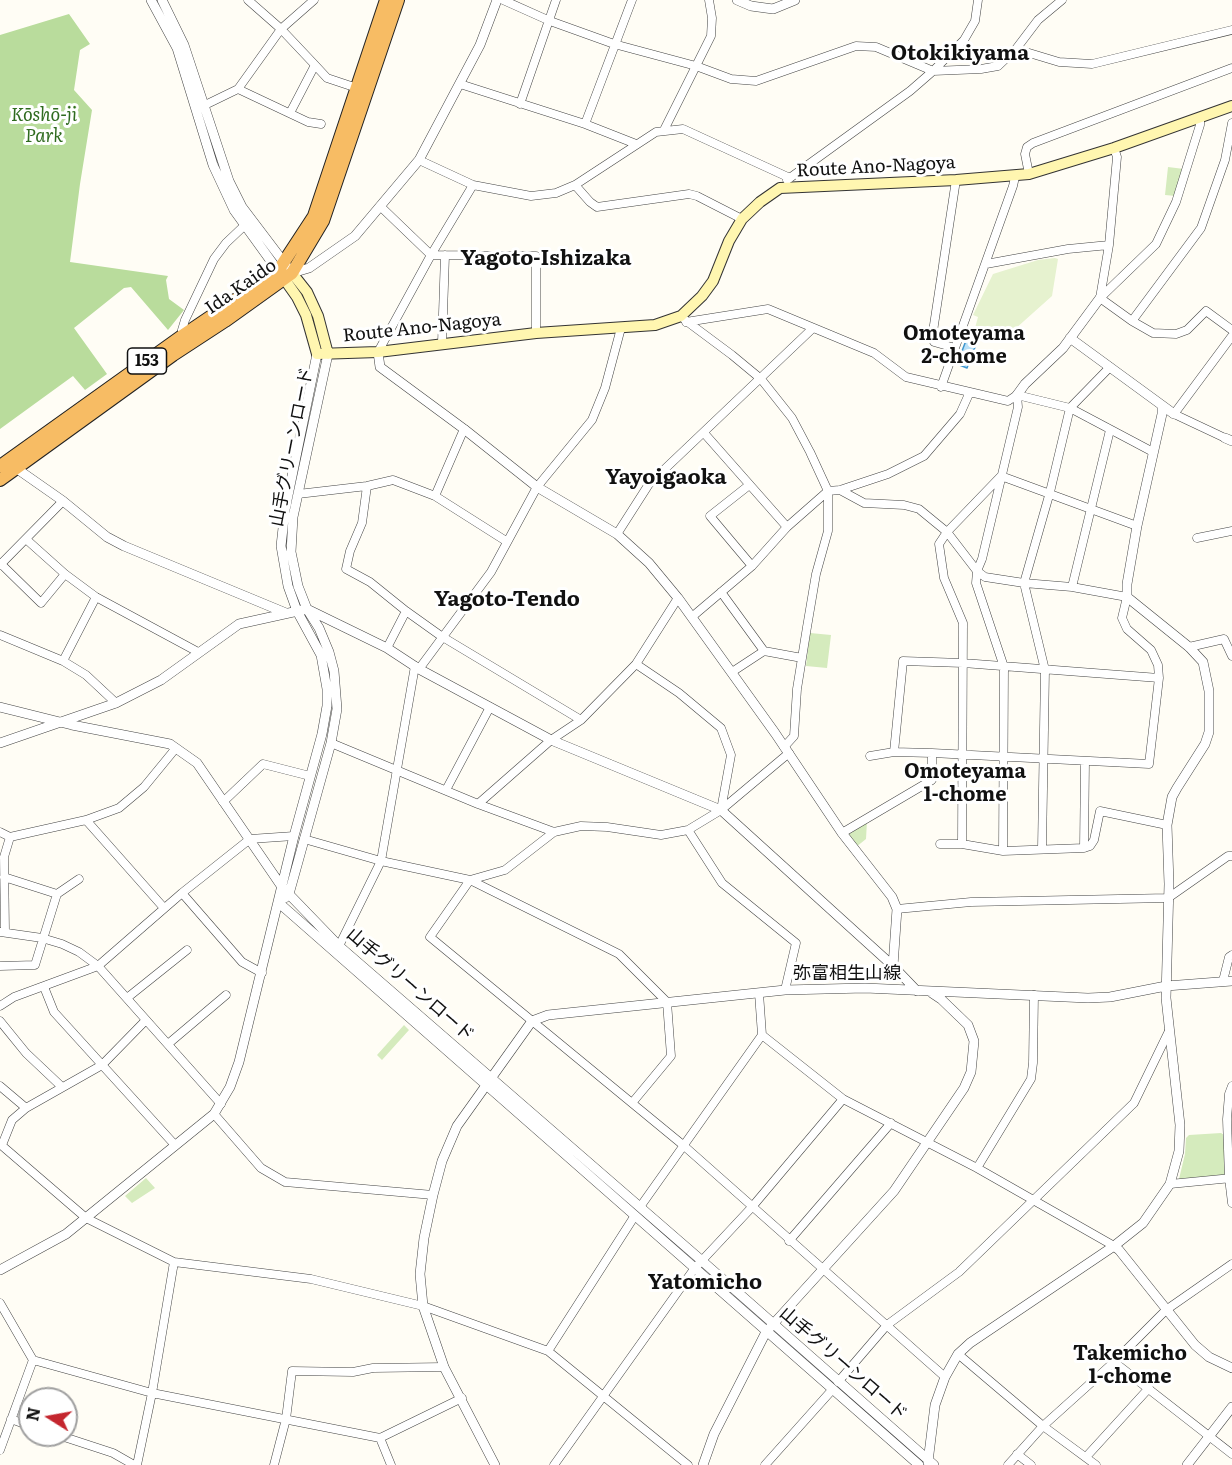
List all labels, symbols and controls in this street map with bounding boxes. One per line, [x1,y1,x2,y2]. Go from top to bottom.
district label: Otokikiyama [891,41,1029,67]
park label: Kōshō-ji Park [11,105,77,148]
street label: Route Ano-Nagoya [796,152,956,182]
district label: Yagoto-Ishizaka [461,246,631,272]
street label: Ida Kaido [201,255,281,319]
street label: Route Ano-Nagoya [342,309,502,347]
district label: Omoteyama 2-chome [903,322,1025,369]
road number: 153 [128,348,166,374]
street label: 山手グリーンロード [266,365,318,529]
district label: Yayoigaoka [605,465,727,491]
district label: Yagoto-Tendo [434,587,580,613]
district label: Omoteyama 1-chome [904,760,1026,807]
street label: 山手グリーンロード [342,924,478,1046]
street label: 弥富相生山線 [793,963,901,985]
district label: Yatomicho [648,1270,762,1296]
street label: 山手グリーンロード [775,1303,911,1425]
district label: Takemicho 1-chome [1073,1342,1187,1389]
north arrow [18,1387,78,1447]
text: N [19,1405,45,1423]

